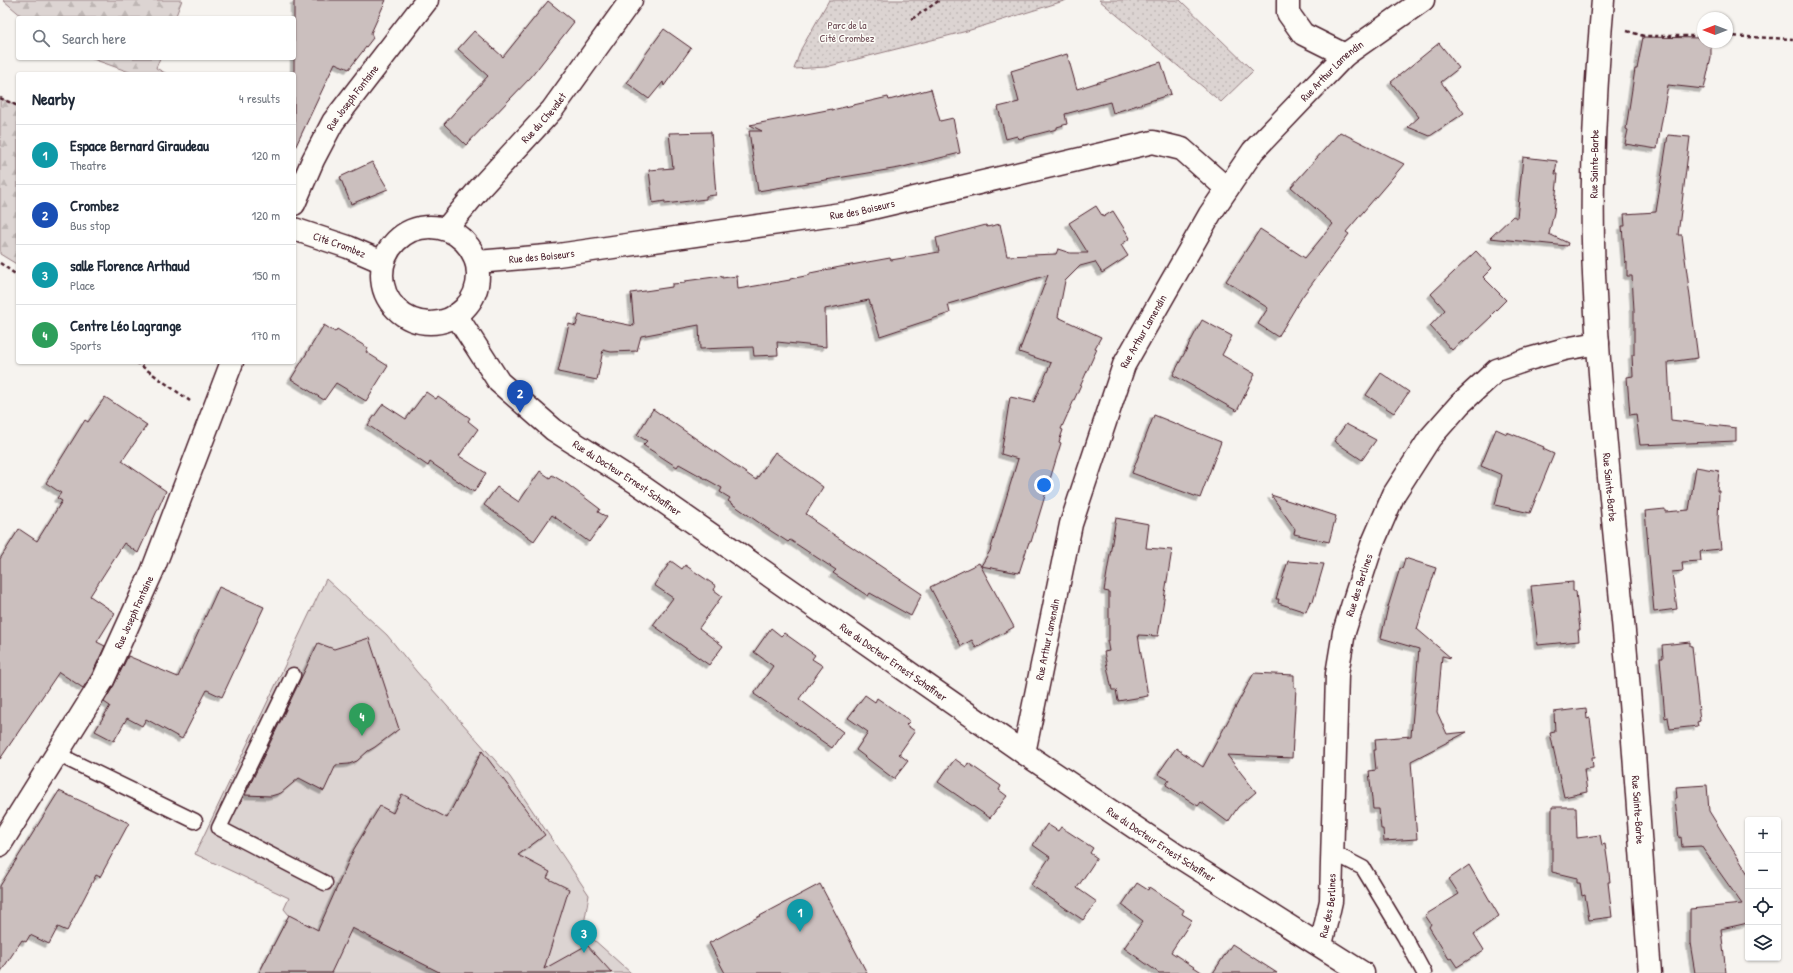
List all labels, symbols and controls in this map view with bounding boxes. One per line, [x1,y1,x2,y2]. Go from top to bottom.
north arrow [1697,12,1733,48]
search box [16,16,296,60]
park label: Parc de la Cité Crombez [820,18,875,45]
icon: search [30,27,52,49]
text: Search here [62,28,126,49]
street label: Rue Arthur Lamendin [1297,37,1366,104]
street label: Rue Joseph Fontaine [323,61,382,133]
text: Nearby [32,87,75,110]
text: 4 results [239,89,280,107]
street label: Rue du Chevalet [518,90,569,146]
street label: Rue Sainte-Barbe [1586,129,1602,198]
text: Espace Bernard Giraudeau [70,135,209,156]
text: 1 [43,146,47,164]
text: 120 m [252,146,280,164]
text: Theatre [70,156,106,174]
text: Crombez [70,195,119,216]
street label: Rue des Boiseurs [829,196,896,223]
text: 2 [42,206,48,224]
text: 120 m [252,206,280,224]
text: Bus stop [70,216,110,234]
street label: Cité Crombez [311,229,368,261]
street label: Rue des Boiseurs [508,246,575,266]
text: salle Florence Arthaud [70,255,189,276]
text: 3 [42,266,48,284]
text: 150 m [252,266,280,284]
text: Place [70,276,95,294]
street label: Rue Arthur Lamendin [1117,292,1170,370]
text: Centre Léo Lagrange [70,315,182,336]
text: 4 [43,326,47,344]
text: 170 m [251,326,280,344]
text: Sports [70,336,101,354]
pin: 2 [507,380,533,413]
street label: Rue du Docteur Ernest Schaffner [570,437,685,519]
street label: Rue Sainte-Barbe [1600,452,1620,523]
your location [1034,475,1054,495]
street label: Rue des Berlines [1342,552,1376,618]
street label: Rue Joseph Fontaine [111,573,157,651]
street label: Rue Arthur Lamendin [1032,597,1062,681]
street label: Rue du Docteur Ernest Schaffner [837,620,951,705]
pin: 4 [349,703,375,736]
street label: Rue Sainte-Barbe [1629,775,1648,845]
street label: Rue du Docteur Ernest Schaffner [1104,804,1219,886]
map controls [1745,817,1781,961]
button: + [1745,817,1781,853]
button: − [1745,853,1781,889]
street label: Rue des Berlines [1316,873,1339,939]
button: locate [1745,889,1781,925]
pin: 1 [787,899,813,932]
pin: 3 [571,920,597,953]
button: layers [1745,925,1781,961]

